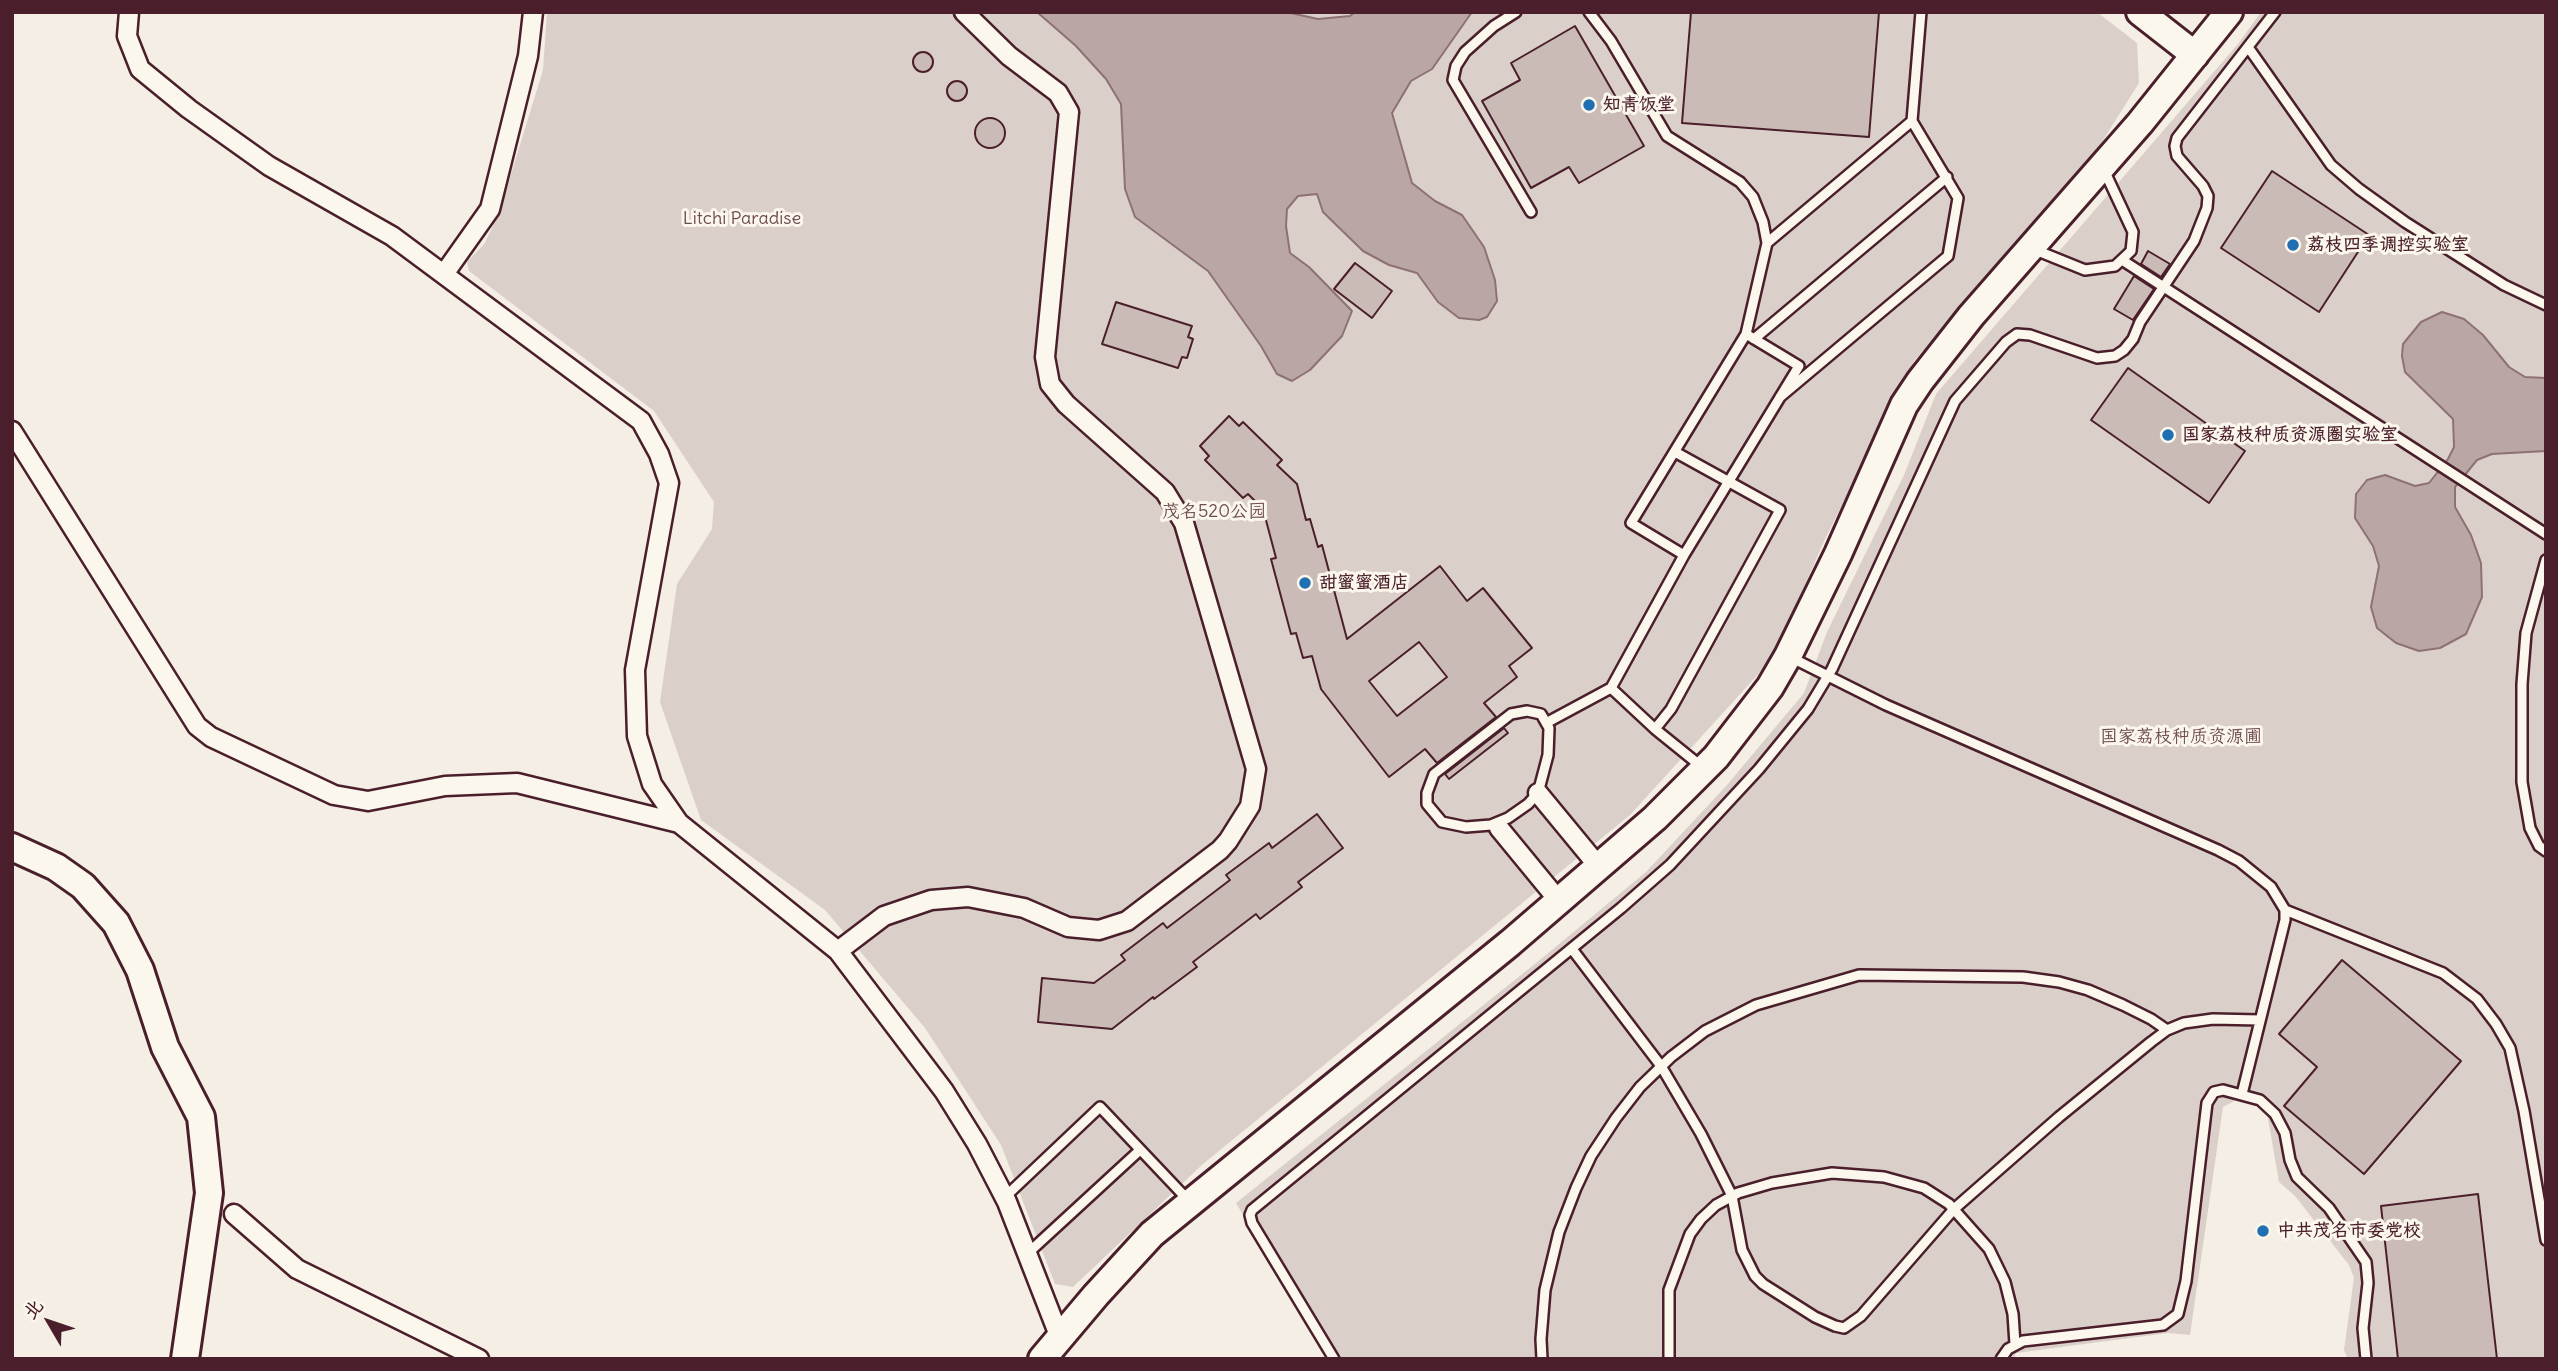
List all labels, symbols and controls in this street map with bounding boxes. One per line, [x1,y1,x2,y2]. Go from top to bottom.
place label: 知青饭堂 [1603,94,1675,116]
marker: 知青饭堂 [1581,97,1597,113]
park label: Litchi Paradise [683,208,801,230]
place label: 荔枝四季调控实验室 [2307,234,2469,256]
marker: 荔枝四季调控实验室 [2285,237,2301,253]
place label: 国家荔枝种质资源圈实验室 [2182,424,2398,446]
marker: 国家荔枝种质资源圈实验室 [2160,427,2176,443]
park label: 茂名520公园 [1162,501,1266,523]
place label: 甜蜜蜜酒店 [1319,572,1409,594]
marker: 甜蜜蜜酒店 [1297,575,1313,591]
park label: 国家荔枝种质资源圃 [2100,726,2262,748]
place label: 中共茂名市委党校 [2277,1220,2421,1242]
marker: 中共茂名市委党校 [2255,1223,2271,1239]
north arrow [14,1287,84,1357]
text: 北 [17,1294,48,1324]

